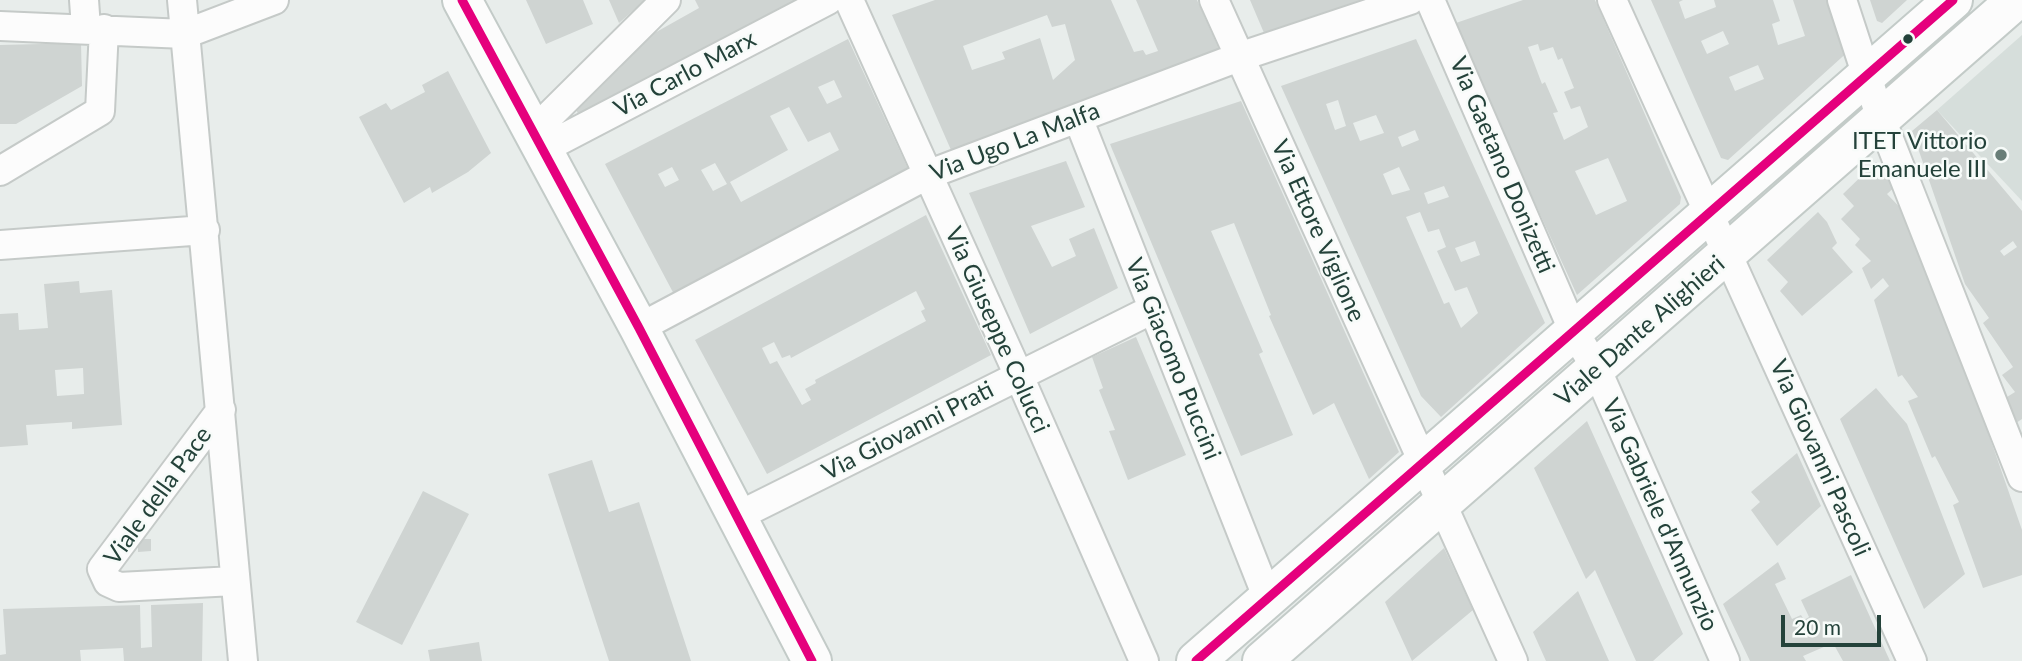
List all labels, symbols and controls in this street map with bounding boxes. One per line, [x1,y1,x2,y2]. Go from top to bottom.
street label: Via Carlo Marx [609,24,761,124]
unlabelled marker [1901,32,1915,46]
street label: Via Gaetano Donizetti [1443,53,1561,277]
street label: Via Ugo La Malfa [926,96,1104,188]
place label: ITET Vittorio Emanuele III [1852,127,1987,183]
street label: Via Ettore Viglione [1265,136,1371,326]
marker: ITET Vittorio Emanuele III [1993,147,2009,163]
street label: Via Giuseppe Colucci [939,223,1055,437]
street label: Viale Dante Alighieri [1549,250,1731,412]
street label: Via Giacomo Puccini [1119,254,1227,464]
street label: Via Giovanni Pascoli [1764,355,1876,561]
street label: Via Giovanni Prati [817,375,999,487]
street label: Via Gabriele d'Annunzio [1596,394,1724,636]
street label: Viale della Pace [98,421,218,571]
scale bar [1784,602,1884,646]
text: 20 m [1794,614,1841,639]

